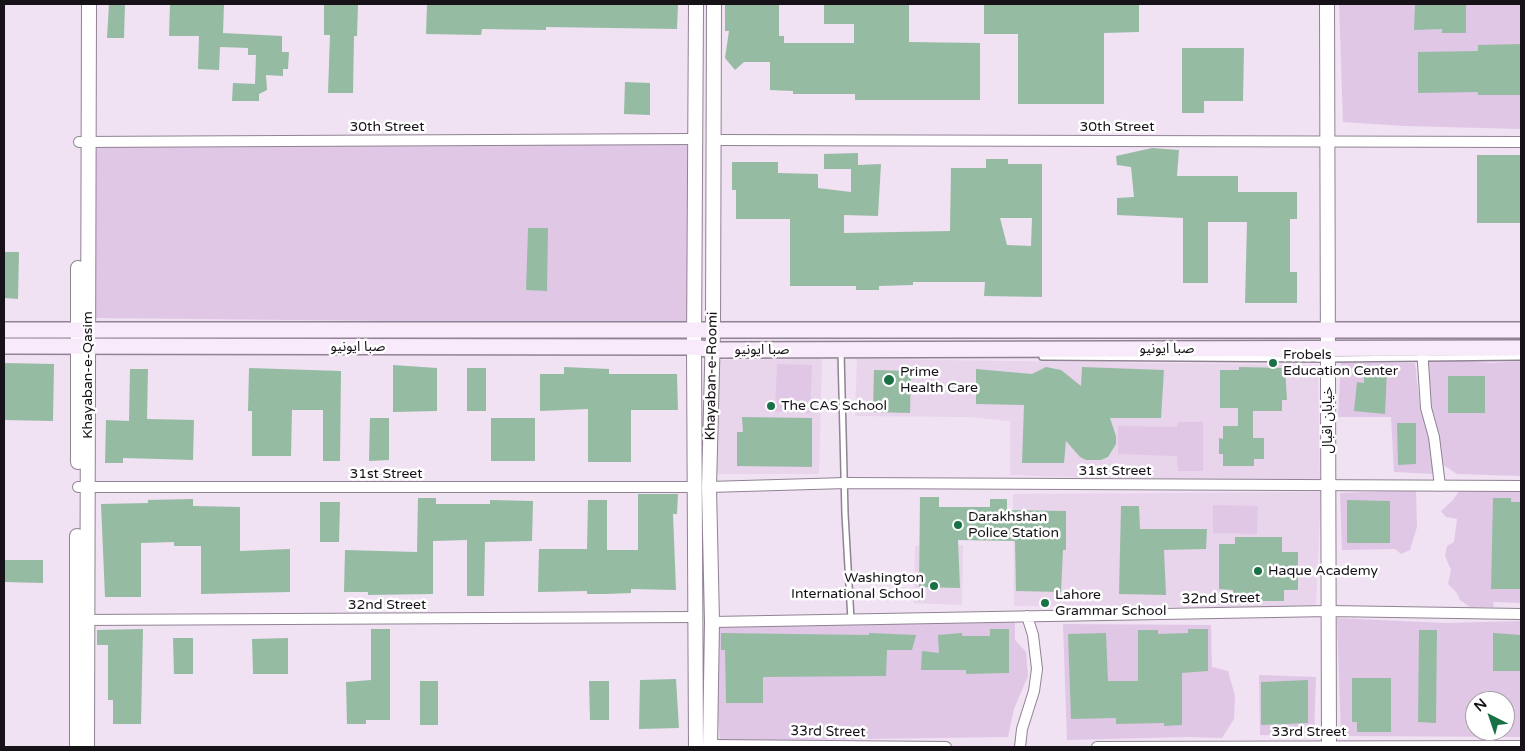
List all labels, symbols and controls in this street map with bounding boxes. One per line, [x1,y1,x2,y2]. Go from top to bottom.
street label: 30th Street [349,119,425,135]
street label: 30th Street [1079,119,1155,135]
street label: Khayaban-e-Qasim [80,311,96,439]
street label: Khayaban-e-Roomi [702,311,722,441]
street label: صبا ایونیو [331,339,385,355]
street label: صبا ایونیو [1140,341,1194,357]
street label: صبا ایونیو [735,342,789,358]
place label: Frobels Education Center [1283,347,1398,380]
marker: Frobels Education Center [1267,357,1279,369]
place label: Prime Health Care [900,364,978,397]
marker: Prime Health Care [882,373,896,387]
street label: خیابان اقبال [1320,387,1336,453]
place label: The CAS School [781,398,887,414]
marker: The CAS School [765,400,777,412]
street label: 31st Street [1078,463,1152,479]
street label: 31st Street [349,466,423,482]
place label: Darakhshan Police Station [968,509,1059,542]
marker: Darakhshan Police Station [952,519,964,531]
place label: Haque Academy [1268,563,1378,579]
marker: Haque Academy [1252,565,1264,577]
place label: Washington International School [791,570,924,602]
marker: Washington International School [928,580,940,592]
place label: Lahore Grammar School [1055,587,1167,620]
street label: 32nd Street [1182,590,1260,608]
street label: 32nd Street [348,597,426,613]
marker: Lahore Grammar School [1039,597,1051,609]
north arrow [1465,691,1515,741]
text: N [1471,695,1490,715]
street label: 33rd Street [790,723,866,741]
street label: 33rd Street [1271,724,1347,740]

